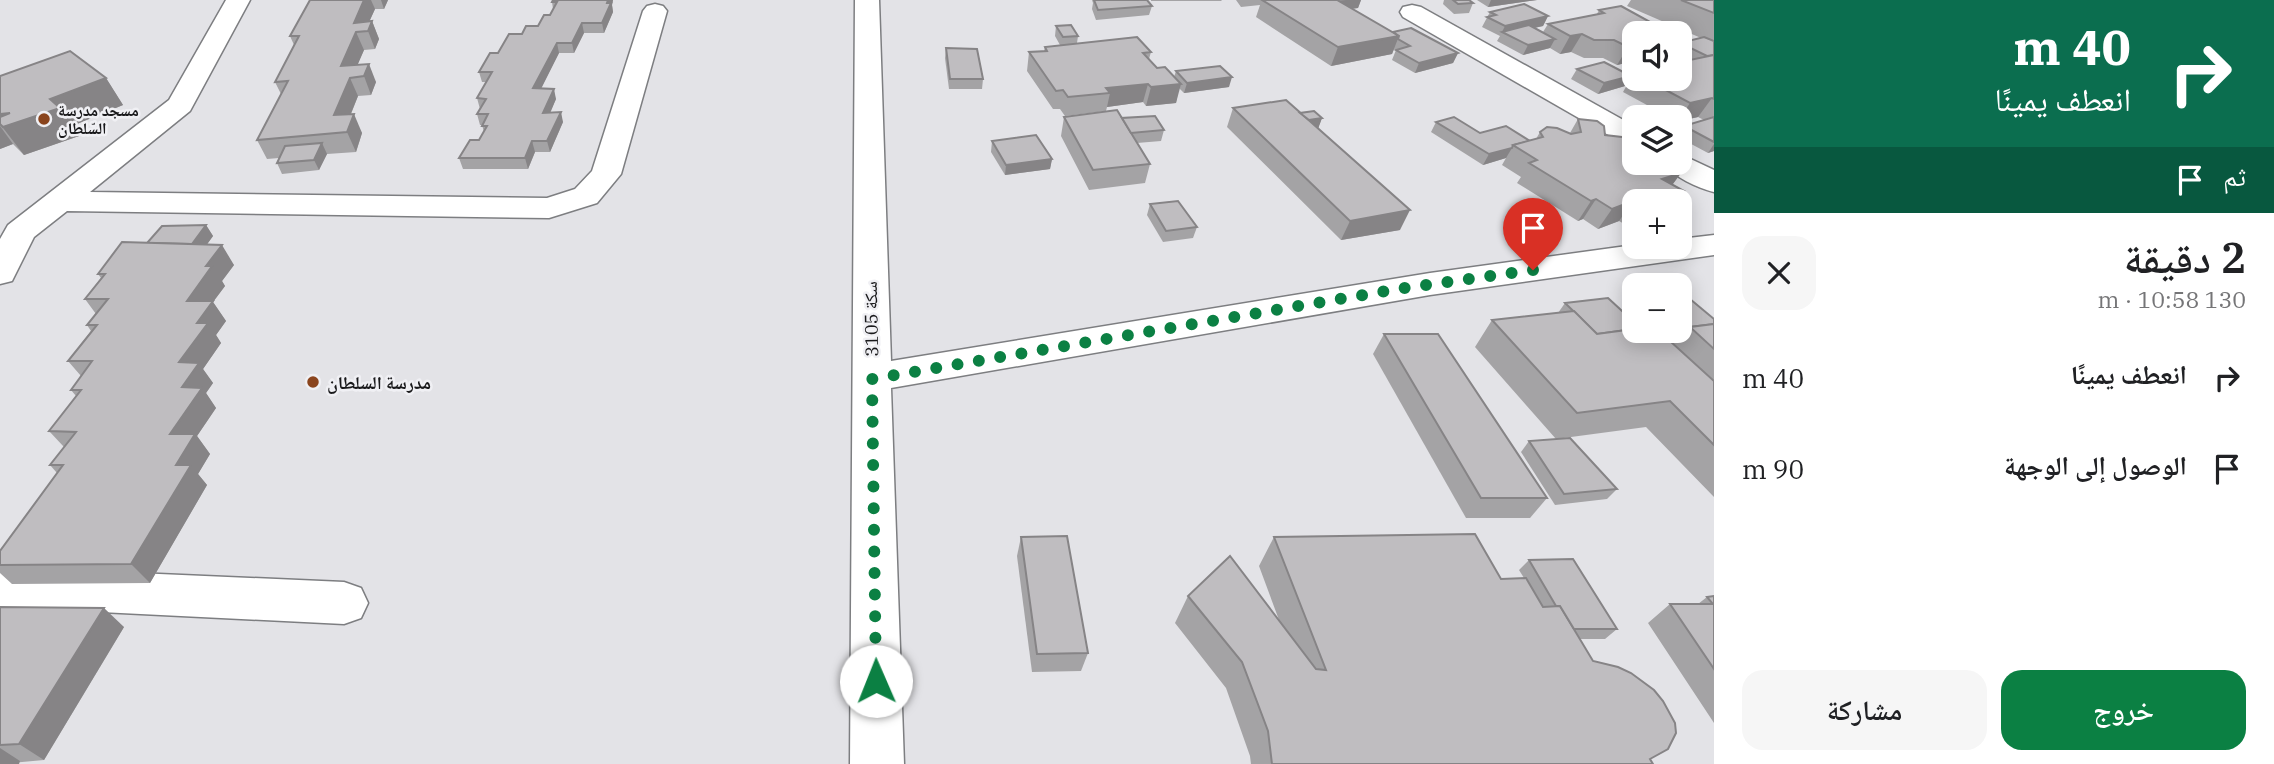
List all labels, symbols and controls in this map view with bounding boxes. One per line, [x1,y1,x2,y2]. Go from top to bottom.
text: 40 m [2013,15,2131,78]
map controls [1622,21,1692,343]
button: sound [1622,21,1692,91]
icon: right [2155,28,2246,119]
text: انعطف يمينًا [1994,78,2131,120]
place label: مسجد مدرسة السّلطان [58,100,139,138]
button: layers [1622,105,1692,175]
marker: مسجد مدرسة السّلطان [36,111,52,127]
text: ثم [2223,159,2246,193]
icon: arrive [2171,161,2209,199]
button: + [1622,189,1692,259]
pin [1503,198,1563,270]
icon: arrive [1514,209,1552,247]
text: 2 دقيقة [2124,230,2246,285]
button: close [1742,236,1816,310]
button: − [1622,273,1692,343]
street label: سكة 3105 [859,281,883,357]
text: 130 m · 10:58 [2097,284,2246,314]
text: انعطف يمينًا [2071,357,2187,391]
icon: right [2208,359,2246,397]
text: 40 m [1742,361,1804,395]
place label: مدرسة السلطان [327,371,431,394]
marker: مدرسة السلطان [305,374,321,390]
text: الوصول إلى الوجهة [2004,448,2187,482]
icon: arrive [2208,450,2246,488]
text: 90 m [1742,452,1804,486]
position arrow [839,644,913,718]
button: مشاركة [1742,670,1987,750]
button: خروج [2001,670,2246,750]

